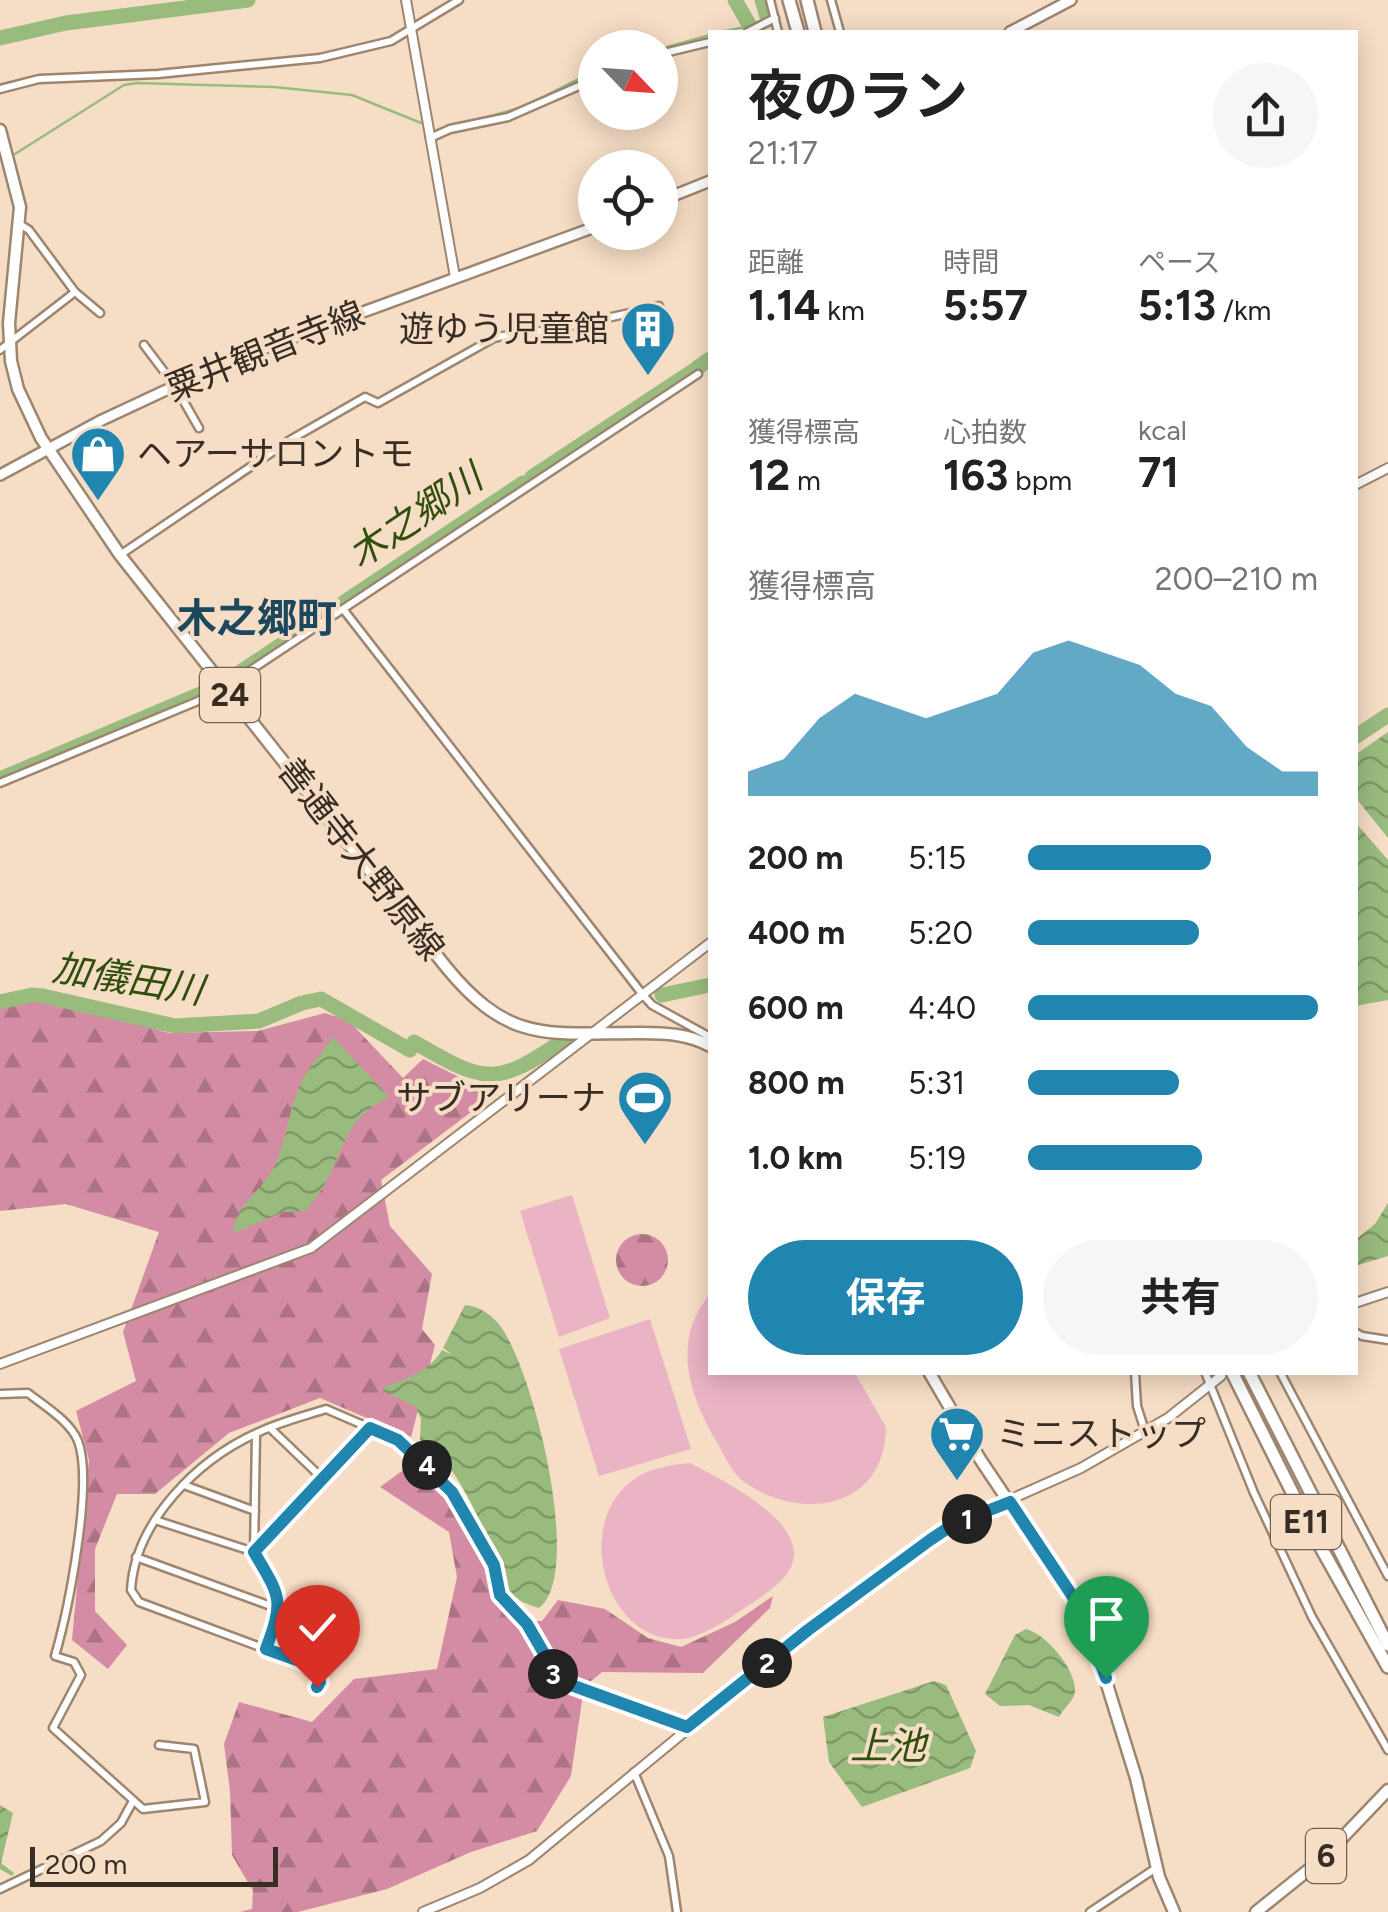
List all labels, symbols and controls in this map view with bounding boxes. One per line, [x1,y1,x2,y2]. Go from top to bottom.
north arrow [578,30,678,130]
map controls [578,30,678,250]
text: 夜のラン [748,63,968,129]
button: share [1213,63,1318,168]
text: 21:17 [748,134,818,172]
button: locate [578,150,678,250]
text: 距離 [748,245,804,279]
text: 時間 [943,245,999,279]
text: ペース [1138,245,1221,279]
text: 1.14 [748,280,820,331]
text: 5:57 [943,280,1028,331]
text: 5:13 [1138,280,1216,331]
street label: 粟井観音寺線 [160,292,370,410]
text: km [820,293,865,327]
text: /km [1216,293,1271,327]
building icon: 遊ゆう児童館 [618,299,678,378]
place label: 遊ゆう児童館 [399,308,609,350]
text: kcal [1138,413,1187,447]
text: 獲得標高 [748,415,860,449]
text: 心拍数 [943,415,1027,449]
shop icon: ヘアーサロントモ [68,424,128,503]
place label: ヘアーサロントモ [137,433,414,475]
text: 71 [1138,447,1179,498]
text: 12 [748,450,790,501]
text: 163 [943,450,1008,501]
water label: 木之郷川 [339,452,494,578]
text: m [790,463,821,497]
text: bpm [1008,463,1072,497]
text: 200–210 m [1155,560,1318,598]
text: 獲得標高 [748,567,876,605]
district label: 木之郷町 [177,594,337,642]
road number: 24 [200,668,260,722]
street label: 善通寺大野原線 [269,750,453,968]
text: 200 m [748,839,844,877]
text: 5:15 [908,839,966,877]
text: 400 m [748,914,845,952]
text: 5:20 [908,914,973,952]
water label: 加儀田川 [49,944,211,1014]
text: 600 m [748,989,844,1027]
text: 4:40 [908,989,976,1027]
text: 800 m [748,1064,845,1102]
text: 5:31 [908,1064,965,1102]
sports icon: サブアリーナ [615,1068,675,1147]
place label: サブアリーナ [396,1077,606,1119]
text: 1.0 km [748,1139,843,1177]
text: 5:19 [908,1139,966,1177]
button: 保存 [748,1240,1023,1355]
button: 共有 [1043,1240,1318,1355]
supermarket icon: ミニストップ [927,1404,987,1483]
place label: ミニストップ [996,1413,1206,1455]
pin: 4 [402,1440,452,1490]
text: 4 [418,1448,436,1482]
pin: 1 [942,1494,992,1544]
road number: E11 [1271,1495,1341,1549]
text: 1 [961,1502,973,1536]
pin [1064,1576,1149,1679]
pin [275,1585,360,1688]
icon: arrive [1079,1591,1134,1646]
icon: check [290,1600,345,1655]
pin: 2 [742,1638,792,1688]
text: 2 [759,1646,775,1680]
pin: 3 [528,1649,578,1699]
text: 3 [545,1657,561,1691]
water label: 上池 [850,1723,930,1769]
road number: 6 [1306,1829,1346,1883]
scale bar [30,1842,278,1886]
text: 200 m [45,1847,127,1881]

